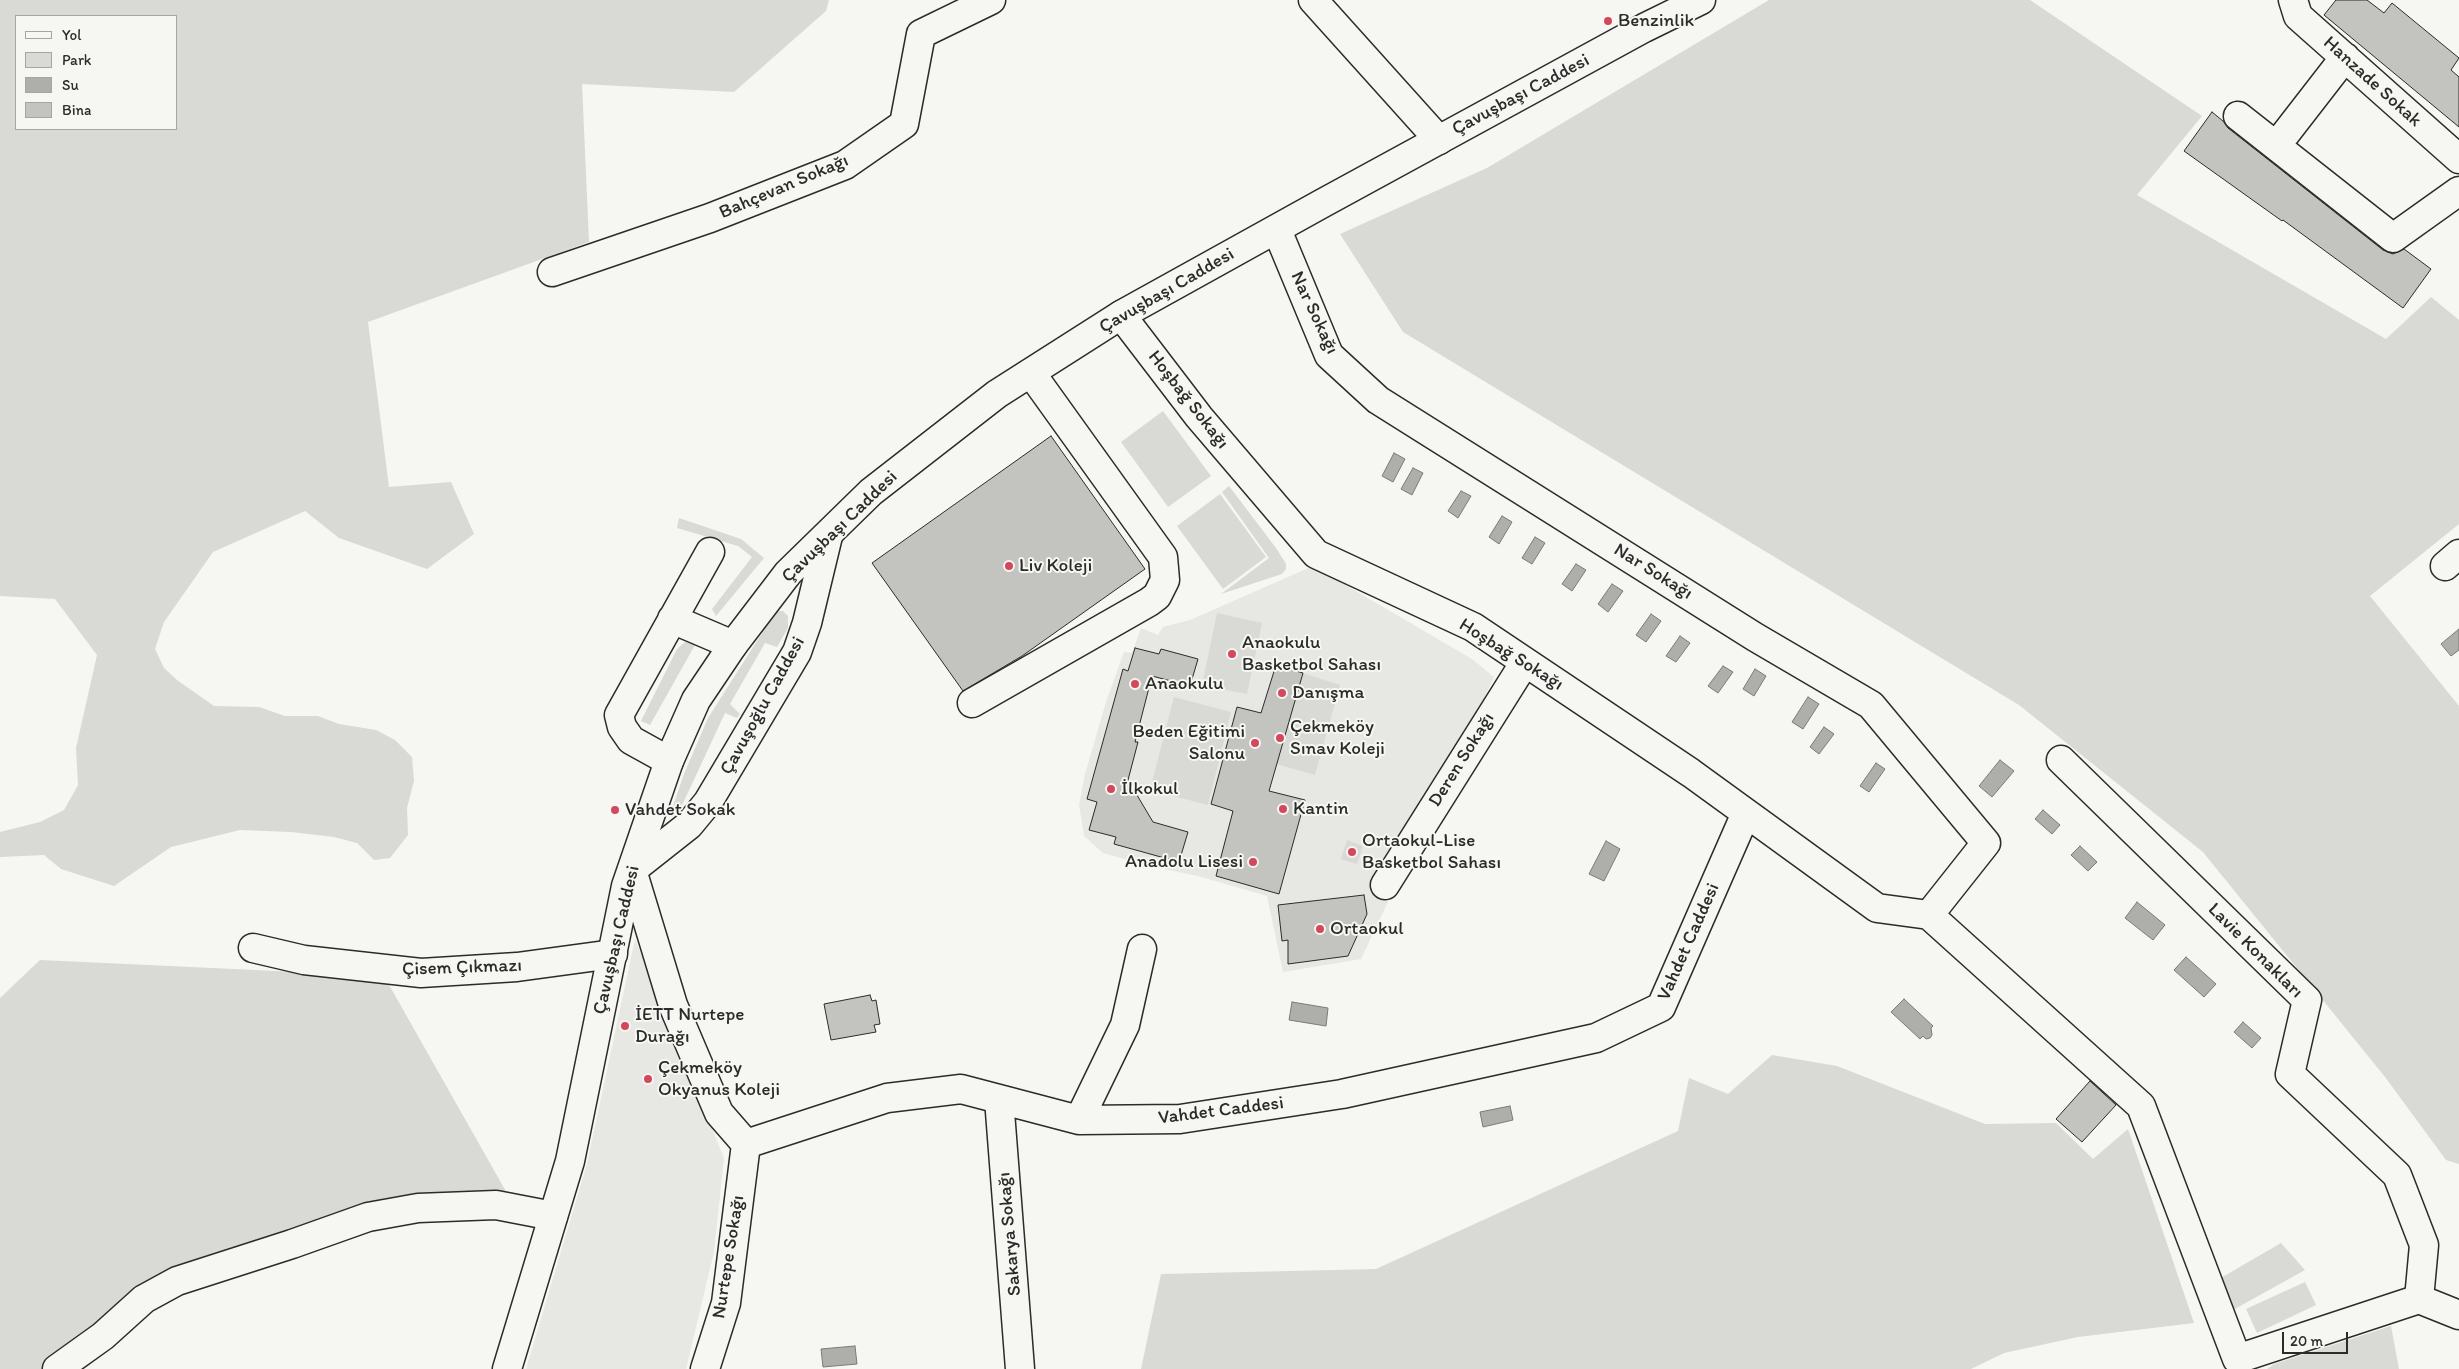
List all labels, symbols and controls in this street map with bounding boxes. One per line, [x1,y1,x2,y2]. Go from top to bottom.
place label: Benzinlik [1618,10,1694,32]
legend [15,15,178,130]
marker: Benzinlik [1602,15,1614,27]
text: Yol [62,26,81,44]
street label: Hanzade Sokak [2318,32,2426,132]
street label: Çavuşbaşı Caddesi [1448,49,1594,141]
text: Park [62,51,92,69]
text: Su [62,76,79,94]
text: Bina [62,101,91,119]
street label: Bahçevan Sokağı [716,150,852,224]
street label: Çavuşbaşı Caddesi [1095,243,1239,339]
street label: Nar Sokağı [1285,268,1343,358]
street label: Hoşbağ Sokağı [1142,346,1234,454]
street label: Çavuşbaşı Caddesi [777,466,903,588]
street label: Nar Sokağı [1609,539,1697,605]
place label: Liv Koleji [1019,555,1092,577]
marker: Liv Koleji [1003,560,1015,572]
street label: Hoşbağ Sokağı [1455,614,1567,696]
place label: Anaokulu Basketbol Sahası [1242,632,1381,676]
street label: Çavuşoğlu Caddesi [716,633,810,779]
marker: Anaokulu Basketbol Sahası [1226,648,1238,660]
place label: Anaokulu [1145,673,1224,695]
marker: Anaokulu [1129,678,1141,690]
place label: Danışma [1292,682,1364,704]
marker: Danışma [1276,687,1288,699]
street label: Deren Sokağı [1424,709,1500,811]
place label: Çekmeköy Sınav Koleji [1290,716,1385,760]
place label: Beden Eğitimi Salonu [1133,721,1245,765]
marker: Çekmeköy Sınav Koleji [1274,732,1286,744]
marker: Beden Eğitimi Salonu [1249,737,1261,749]
place label: İlkokul [1121,778,1178,800]
marker: İlkokul [1105,783,1117,795]
place label: Kantin [1293,798,1349,820]
place label: Vahdet Sokak [625,799,735,821]
marker: Kantin [1277,803,1289,815]
marker: Vahdet Sokak [609,804,621,816]
place label: Ortaokul-Lise Basketbol Sahası [1362,830,1501,874]
marker: Ortaokul-Lise Basketbol Sahası [1346,846,1358,858]
place label: Anadolu Lisesi [1125,851,1243,873]
marker: Anadolu Lisesi [1247,856,1259,868]
street label: Çavuşbaşı Caddesi [589,863,645,1017]
street label: Vahdet Caddesi [1653,880,1725,1004]
street label: Lavie Konakları [2203,899,2307,1003]
place label: Ortaokul [1330,918,1404,940]
marker: Ortaokul [1314,923,1326,935]
street label: Çisem Çıkmazı [402,955,522,981]
place label: İETT Nurtepe Durağı [635,1004,744,1048]
marker: İETT Nurtepe Durağı [619,1020,631,1032]
place label: Çekmeköy Okyanus Koleji [658,1057,780,1101]
marker: Çekmeköy Okyanus Koleji [642,1073,654,1085]
street label: Vahdet Caddesi [1157,1092,1285,1130]
street label: Sakarya Sokağı [993,1171,1027,1297]
street label: Nurtepe Sokağı [708,1194,750,1320]
scale bar [2284,1322,2350,1354]
text: 20 m [2290,1332,2323,1350]

